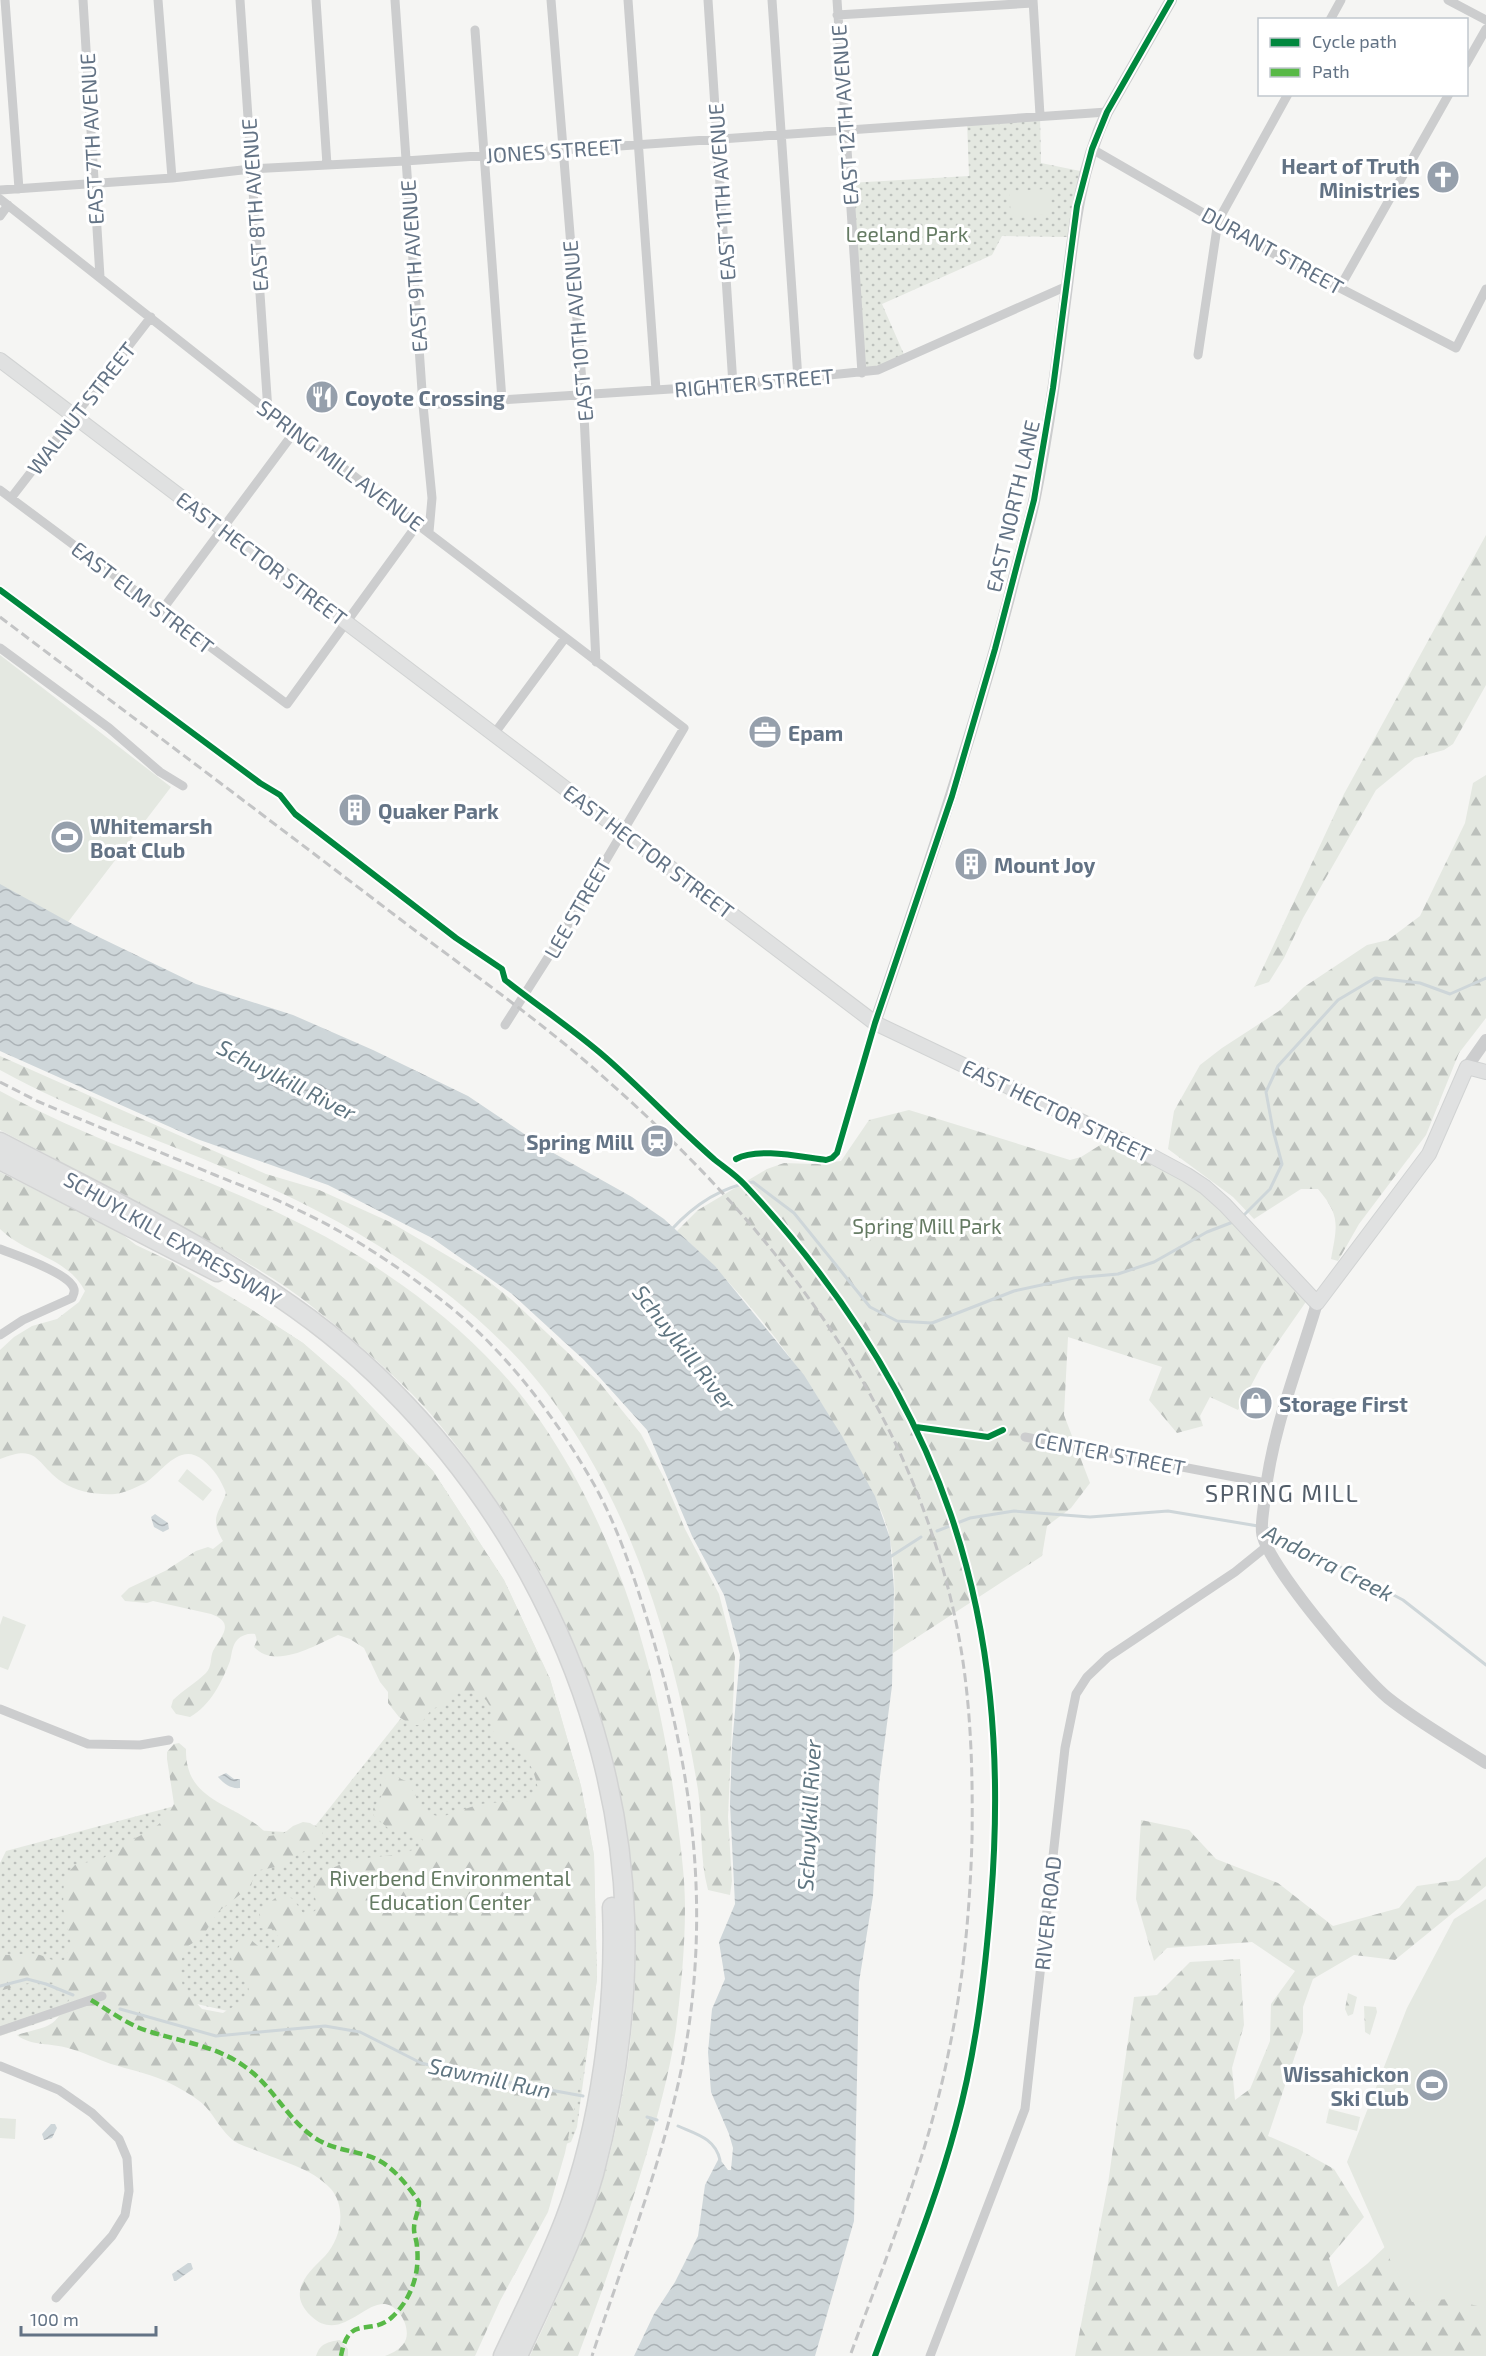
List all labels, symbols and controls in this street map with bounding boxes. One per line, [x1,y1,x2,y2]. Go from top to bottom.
legend [1258,18,1468,96]
street label: EAST 12TH AVENUE [825,24,863,206]
text: Cycle path [1312,30,1397,52]
street label: EAST 7TH AVENUE [74,53,108,225]
text: Path [1312,60,1350,82]
street label: EAST 11TH AVENUE [702,103,740,281]
street label: EAST 8TH AVENUE [235,118,273,292]
street label: JONES STREET [485,133,623,167]
place label: Heart of Truth Ministries [1281,153,1420,202]
church icon: Heart of Truth Ministries [1425,159,1461,195]
street label: EAST 9TH AVENUE [395,179,431,353]
street label: DURANT STREET [1198,201,1348,299]
park label: Leeland Park [846,221,969,246]
street label: EAST 10TH AVENUE [557,239,597,423]
street label: WALNUT STREET [22,337,140,479]
street label: RIGHTER STREET [673,363,835,401]
restaurant icon: Coyote Crossing [304,379,340,415]
place label: Coyote Crossing [345,385,505,411]
street label: SPRING MILL AVENUE [253,394,429,536]
street label: EAST NORTH LANE [980,417,1044,595]
street label: EAST HECTOR STREET [172,486,352,630]
street label: EAST ELM STREET [67,535,219,659]
office icon: Epam [747,714,783,750]
place label: Epam [788,720,843,745]
street label: EAST HECTOR STREET [559,779,739,923]
building icon: Quaker Park [337,792,373,828]
place label: Quaker Park [378,798,499,824]
place label: Whitemarsh Boat Club [90,813,213,862]
sports icon: Whitemarsh Boat Club [49,819,85,855]
building icon: Mount Joy [953,846,989,882]
place label: Mount Joy [994,852,1095,878]
street label: LEE STREET [538,853,616,963]
water label: Schuylkill River [213,1033,362,1127]
street label: EAST HECTOR STREET [959,1053,1155,1167]
station icon: Spring Mill [639,1123,675,1159]
place label: Spring Mill [526,1129,634,1154]
street label: SCHUYLKILL EXPRESSWAY [60,1165,286,1311]
park label: Spring Mill Park [852,1213,1002,1238]
water label: Schuylkill River [627,1279,743,1416]
shop icon: Storage First [1238,1385,1274,1421]
place label: Storage First [1279,1391,1408,1416]
street label: CENTER STREET [1033,1426,1187,1480]
district label: SPRING MILL [1205,1478,1359,1507]
water label: Andorra Creek [1259,1518,1398,1606]
water label: Schuylkill River [791,1737,826,1892]
street label: RIVER ROAD [1029,1855,1065,1971]
park label: Riverbend Environmental Education Center [329,1865,571,1914]
water label: Sawmill Run [427,2051,553,2103]
place label: Wissahickon Ski Club [1283,2061,1409,2110]
sports icon: Wissahickon Ski Club [1414,2067,1450,2103]
scale bar [21,2299,156,2337]
text: 100 m [30,2308,79,2330]

